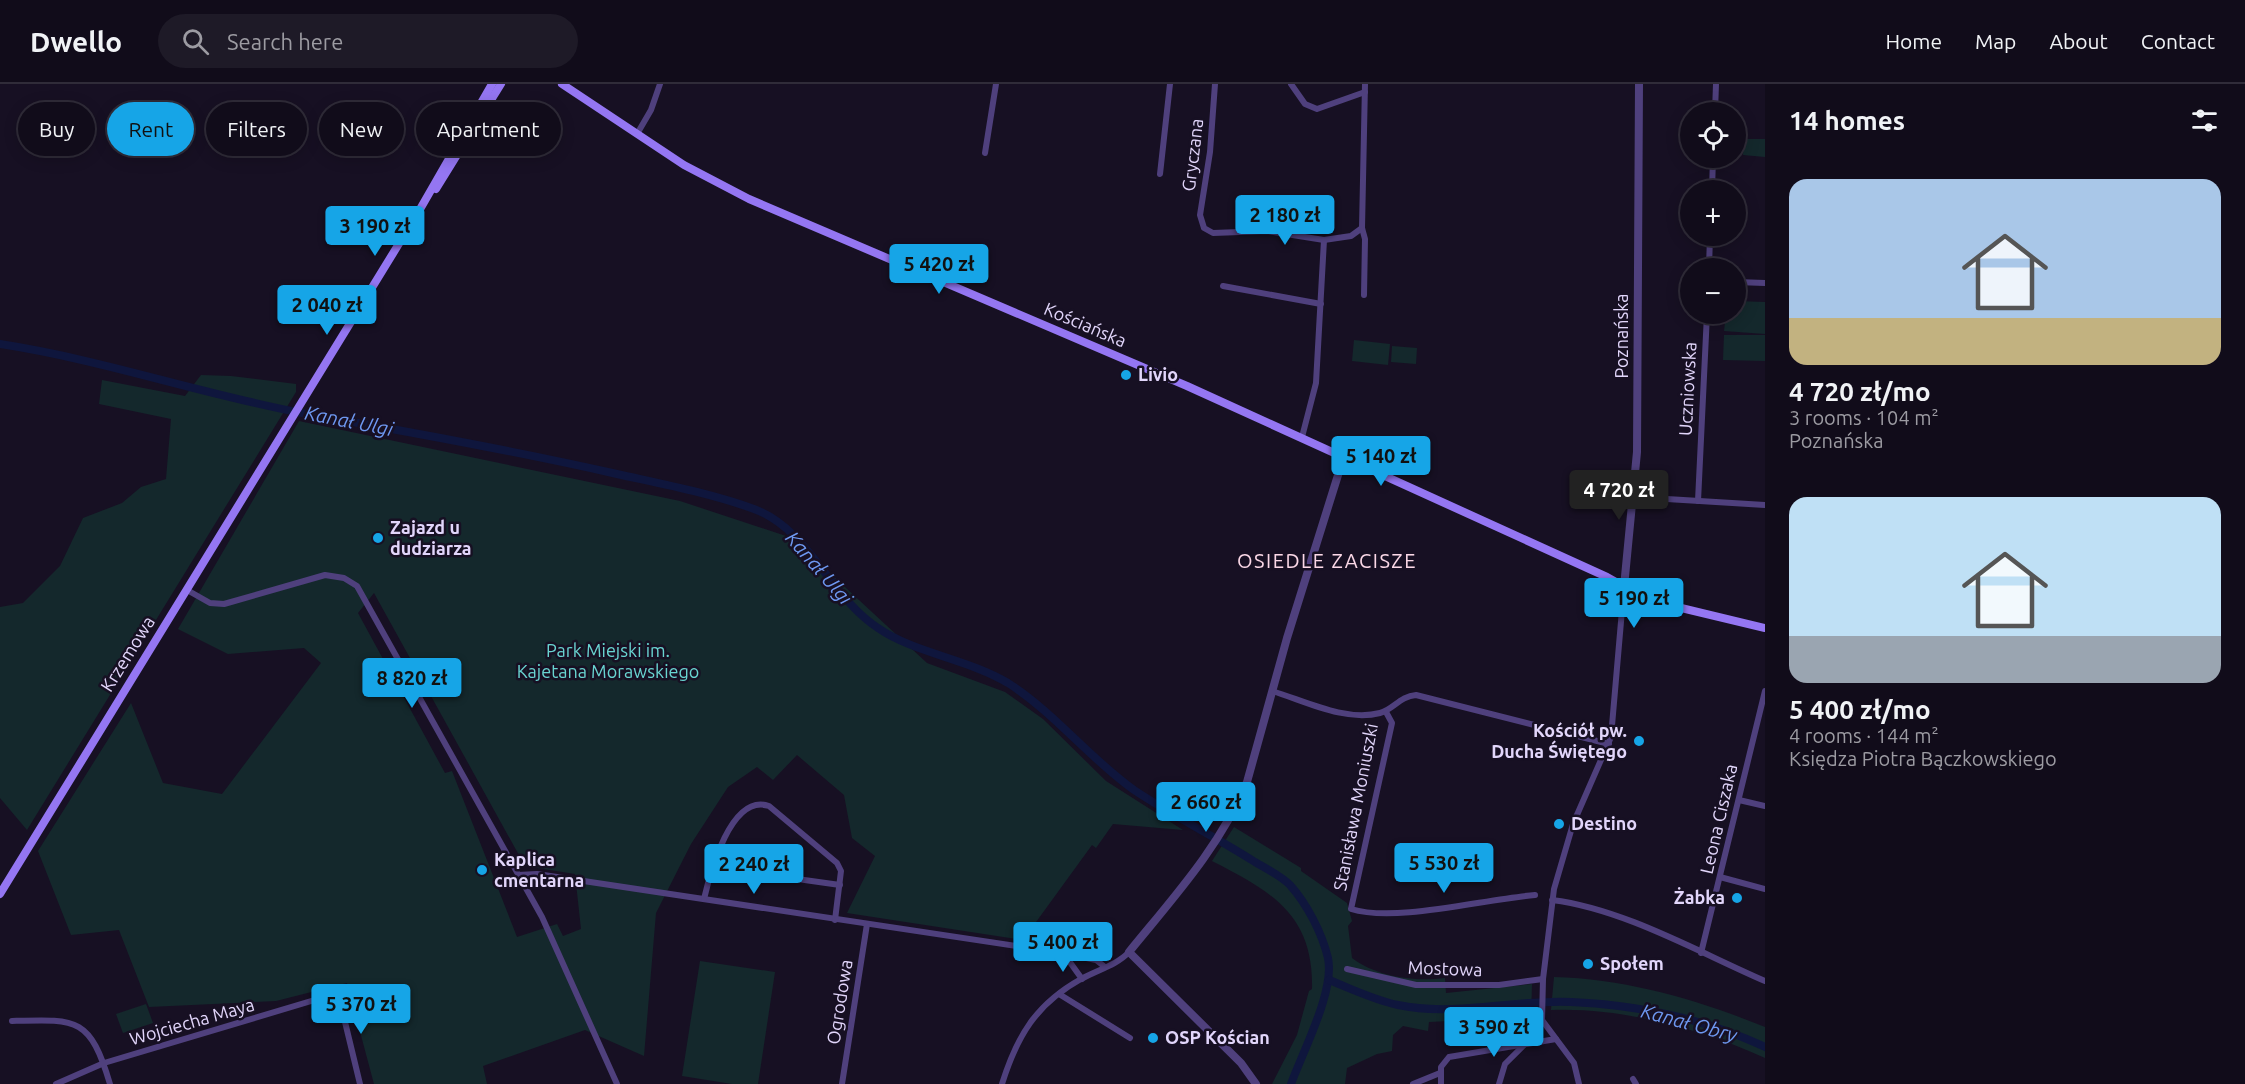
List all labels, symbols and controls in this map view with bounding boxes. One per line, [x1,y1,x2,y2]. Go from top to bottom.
search box [158,14,578,68]
icon: search [179,25,212,58]
text: Dwello [30,26,122,57]
text: Search here [227,29,343,54]
text: Home [1885,29,1942,53]
text: Map [1975,29,2016,53]
text: About [2049,29,2108,53]
text: Contact [2141,29,2215,53]
chip: Buy [18,102,95,156]
chip: Rent [107,102,194,156]
chip: Filters [206,102,307,156]
chip: New [319,102,404,156]
chip: Apartment [416,102,561,156]
map controls [1680,102,1746,324]
button: locate [1680,102,1746,168]
icon: filters [2188,104,2221,137]
text: 14 homes [1789,106,1905,135]
street label: Gryczana [1178,117,1206,192]
button: + [1680,180,1746,246]
pin: 2 180 zł [1223,195,1347,246]
text: 2 180 zł [1249,203,1321,226]
pin: 3 190 zł [313,206,437,257]
text: 3 190 zł [339,214,411,237]
icon: home [1951,218,2059,326]
pin: 5 420 zł [877,244,1001,295]
text: 5 420 zł [903,252,975,275]
button: − [1680,258,1746,324]
pin: 2 040 zł [265,285,389,336]
text: 2 040 zł [291,293,363,316]
street label: Poznańska [1611,293,1631,379]
street label: Kościańska [1041,298,1130,350]
street label: Uczniowska [1675,341,1699,437]
place label: Livio [1138,364,1178,384]
marker: Livio [1119,368,1133,382]
text: 4 720 zł/mo [1789,377,1931,406]
water label: Kanał Ulgi [303,401,396,441]
text: 3 rooms · 104 m² [1789,406,1939,429]
text: Poznańska [1789,429,1884,452]
pin: 5 140 zł [1319,436,1443,487]
text: 5 140 zł [1345,444,1417,467]
pin: 4 720 zł [1557,470,1681,521]
text: 4 720 zł [1583,478,1655,501]
place label: Zajazd u dudziarza [390,517,472,558]
water label: Kanał Ulgi [781,526,858,610]
marker: Zajazd u dudziarza [371,531,385,545]
icon: home [1951,536,2059,644]
district label: OSIEDLE ZACISZE [1237,549,1417,572]
pin: 5 190 zł [1572,578,1696,629]
text: 5 190 zł [1598,586,1670,609]
street label: Krzemowa [96,612,158,695]
park label: Park Miejski im. Kajetana Morawskiego [517,640,699,681]
pin: 8 820 zł [350,658,474,709]
text: 8 820 zł [376,666,448,689]
text: 5 400 zł/mo [1789,695,1931,724]
place label: Kościół pw. Ducha Świętego [1491,720,1627,762]
street label: Stanisława Moniuszki [1329,721,1381,892]
text: 4 rooms · 144 m² [1789,724,1939,747]
marker: Kościół pw. Ducha Świętego [1632,734,1646,748]
text: Księdza Piotra Bączkowskiego [1789,747,2057,770]
street label: Leona Ciszaka [1696,762,1740,876]
pin: 2 660 zł [1144,782,1268,833]
text: 2 660 zł [1170,790,1242,813]
place label: Destino [1571,813,1637,833]
marker: Destino [1552,817,1566,831]
pin: 5 530 zł [1382,843,1506,894]
pin: 2 240 zł [692,844,816,895]
place label: Kaplica cmentarna [494,849,584,890]
text: 5 530 zł [1408,851,1480,874]
text: 2 240 zł [718,852,790,875]
marker: Kaplica cmentarna [475,863,489,877]
place label: Żabka [1674,887,1725,907]
marker: Żabka [1730,891,1744,905]
pin: 5 400 zł [1001,922,1125,973]
text: 5 400 zł [1027,930,1099,953]
place label: Społem [1600,953,1664,973]
street label: Mostowa [1407,957,1483,979]
marker: Społem [1581,957,1595,971]
street label: Ogrodowa [822,958,856,1046]
pin: 5 370 zł [299,984,423,1035]
text: 5 370 zł [325,992,397,1015]
street label: Wojciecha Maya [127,994,256,1048]
water label: Kanał Obry [1639,999,1740,1046]
pin: 3 590 zł [1432,1007,1556,1058]
text: 3 590 zł [1458,1015,1530,1038]
place label: OSP Kościan [1165,1027,1270,1047]
marker: OSP Kościan [1146,1031,1160,1045]

